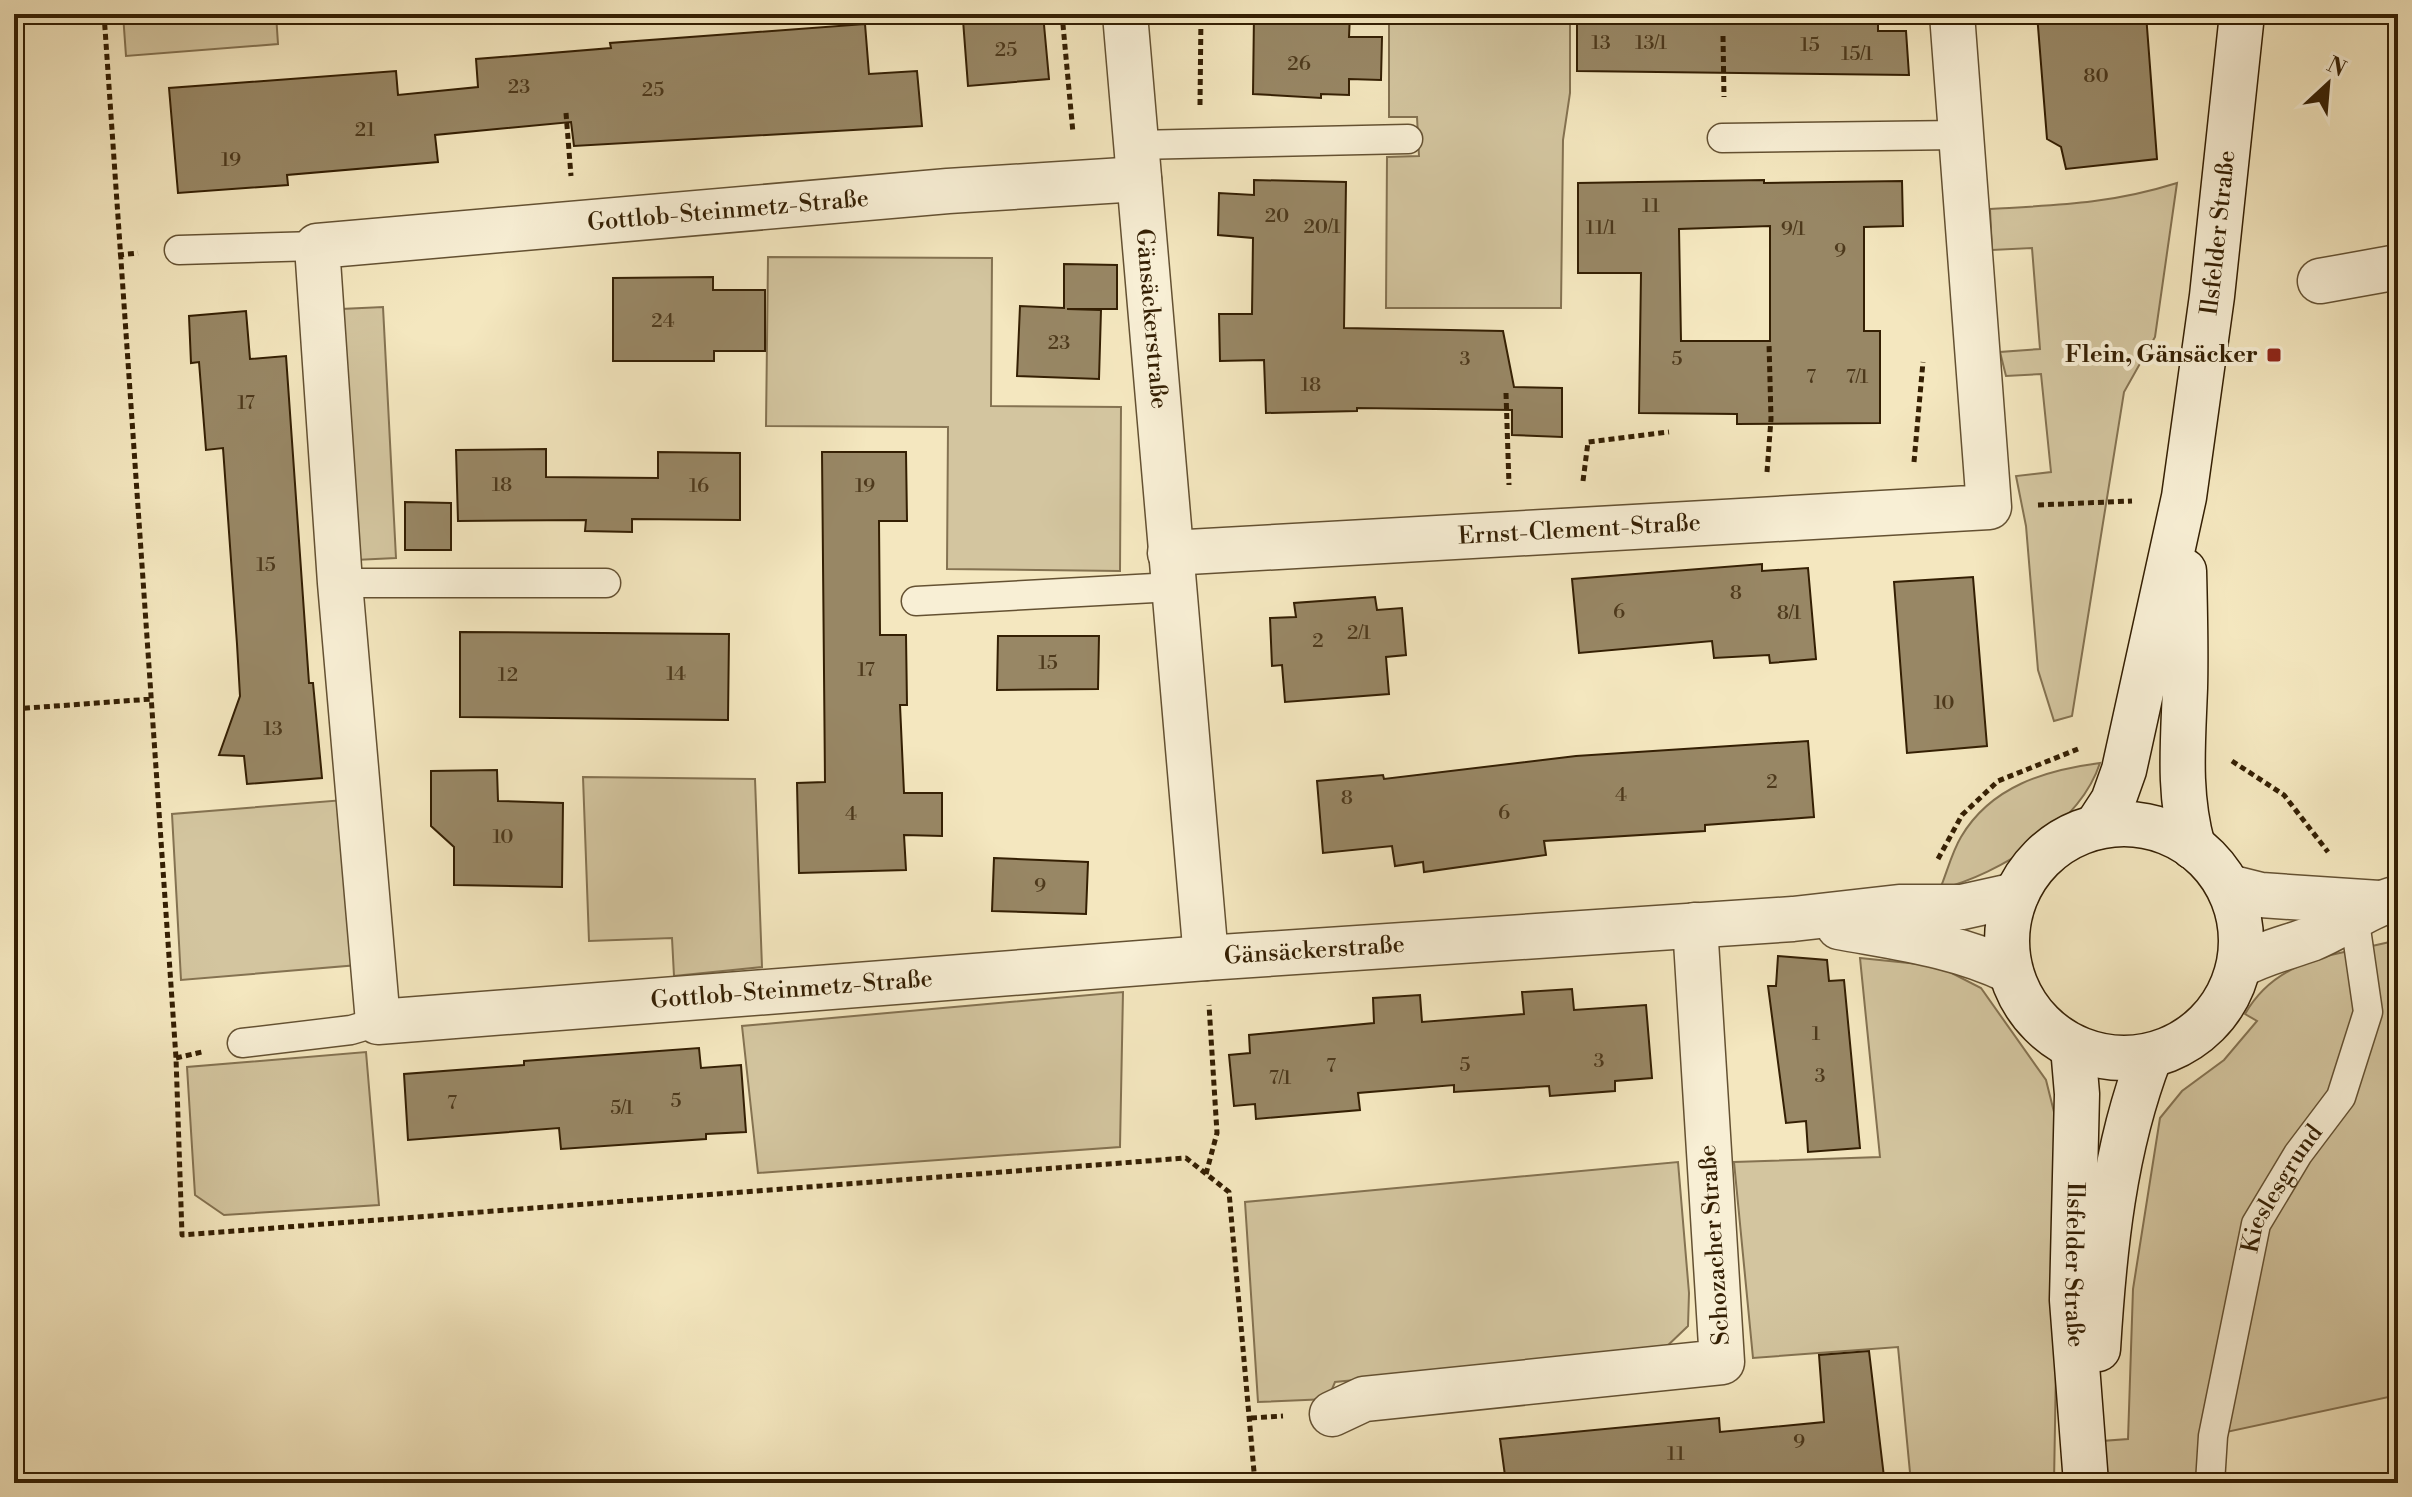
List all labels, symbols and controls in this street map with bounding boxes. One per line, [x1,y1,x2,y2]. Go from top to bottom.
house number: 13 [1591,31,1611,56]
house number: 13/1 [1635,31,1667,56]
house number: 15 [1800,33,1820,58]
house number: 25 [995,38,1017,63]
house number: 15/1 [1841,42,1873,67]
north arrow [2288,44,2368,124]
text: N [2322,51,2350,84]
house number: 26 [1287,52,1311,77]
house number: 80 [2083,64,2109,89]
house number: 23 [508,75,530,100]
house number: 25 [642,78,664,103]
house number: 21 [355,118,376,143]
house number: 19 [221,148,241,173]
street label: Ilsfelder Straße [2194,149,2242,317]
street label: Gottlob-Steinmetz-Straße [586,184,870,238]
house number: 11 [1642,194,1660,219]
house number: 20 [1265,204,1289,229]
house number: 20/1 [1303,215,1341,240]
house number: 11/1 [1586,216,1617,241]
house number: 9/1 [1781,217,1806,242]
street label: Gänsäckerstraße [1128,227,1174,410]
house number: 9 [1834,239,1846,264]
house number: 24 [651,309,675,334]
house number: 23 [1048,331,1070,356]
place label: Flein, Gänsäcker [2065,340,2258,370]
marker: Flein, Gänsäcker [2265,346,2283,364]
house number: 3 [1459,347,1471,372]
house number: 5 [1671,347,1683,372]
house number: 7 [1806,365,1816,390]
house number: 7/1 [1846,365,1869,390]
house number: 18 [1301,373,1321,398]
house number: 17 [237,391,255,416]
house number: 18 [492,473,512,498]
house number: 16 [689,474,709,499]
house number: 19 [855,474,875,499]
street label: Ernst-Clement-Straße [1457,508,1701,552]
house number: 15 [256,553,276,578]
house number: 8 [1730,581,1742,606]
house number: 6 [1613,600,1625,625]
house number: 8/1 [1777,601,1802,626]
house number: 2/1 [1347,621,1371,646]
house number: 2 [1312,629,1324,654]
house number: 15 [1038,651,1058,676]
house number: 17 [857,658,875,683]
house number: 14 [666,662,686,687]
house number: 12 [498,663,518,688]
house number: 10 [1933,691,1955,716]
house number: 13 [263,717,283,742]
house number: 2 [1766,770,1778,795]
house number: 4 [1615,783,1627,808]
house number: 8 [1341,786,1353,811]
house number: 6 [1498,801,1510,826]
house number: 4 [845,802,857,827]
house number: 10 [492,825,514,850]
house number: 9 [1034,874,1046,899]
street label: Gänsäckerstraße [1223,930,1406,972]
street label: Gottlob-Steinmetz-Straße [650,964,934,1016]
house number: 1 [1812,1022,1821,1047]
house number: 3 [1593,1049,1605,1074]
house number: 5 [1459,1053,1471,1078]
house number: 7 [1326,1054,1336,1079]
house number: 3 [1814,1064,1826,1089]
house number: 7/1 [1269,1066,1292,1091]
house number: 5 [670,1089,682,1114]
house number: 7 [447,1091,457,1116]
house number: 5/1 [610,1096,634,1121]
street label: Kieslesgrund [2236,1119,2330,1256]
street label: Schozacher Straße [1693,1144,1737,1346]
street label: Ilsfelder Straße [2057,1182,2091,1349]
house number: 9 [1793,1430,1805,1455]
house number: 11 [1667,1442,1685,1467]

